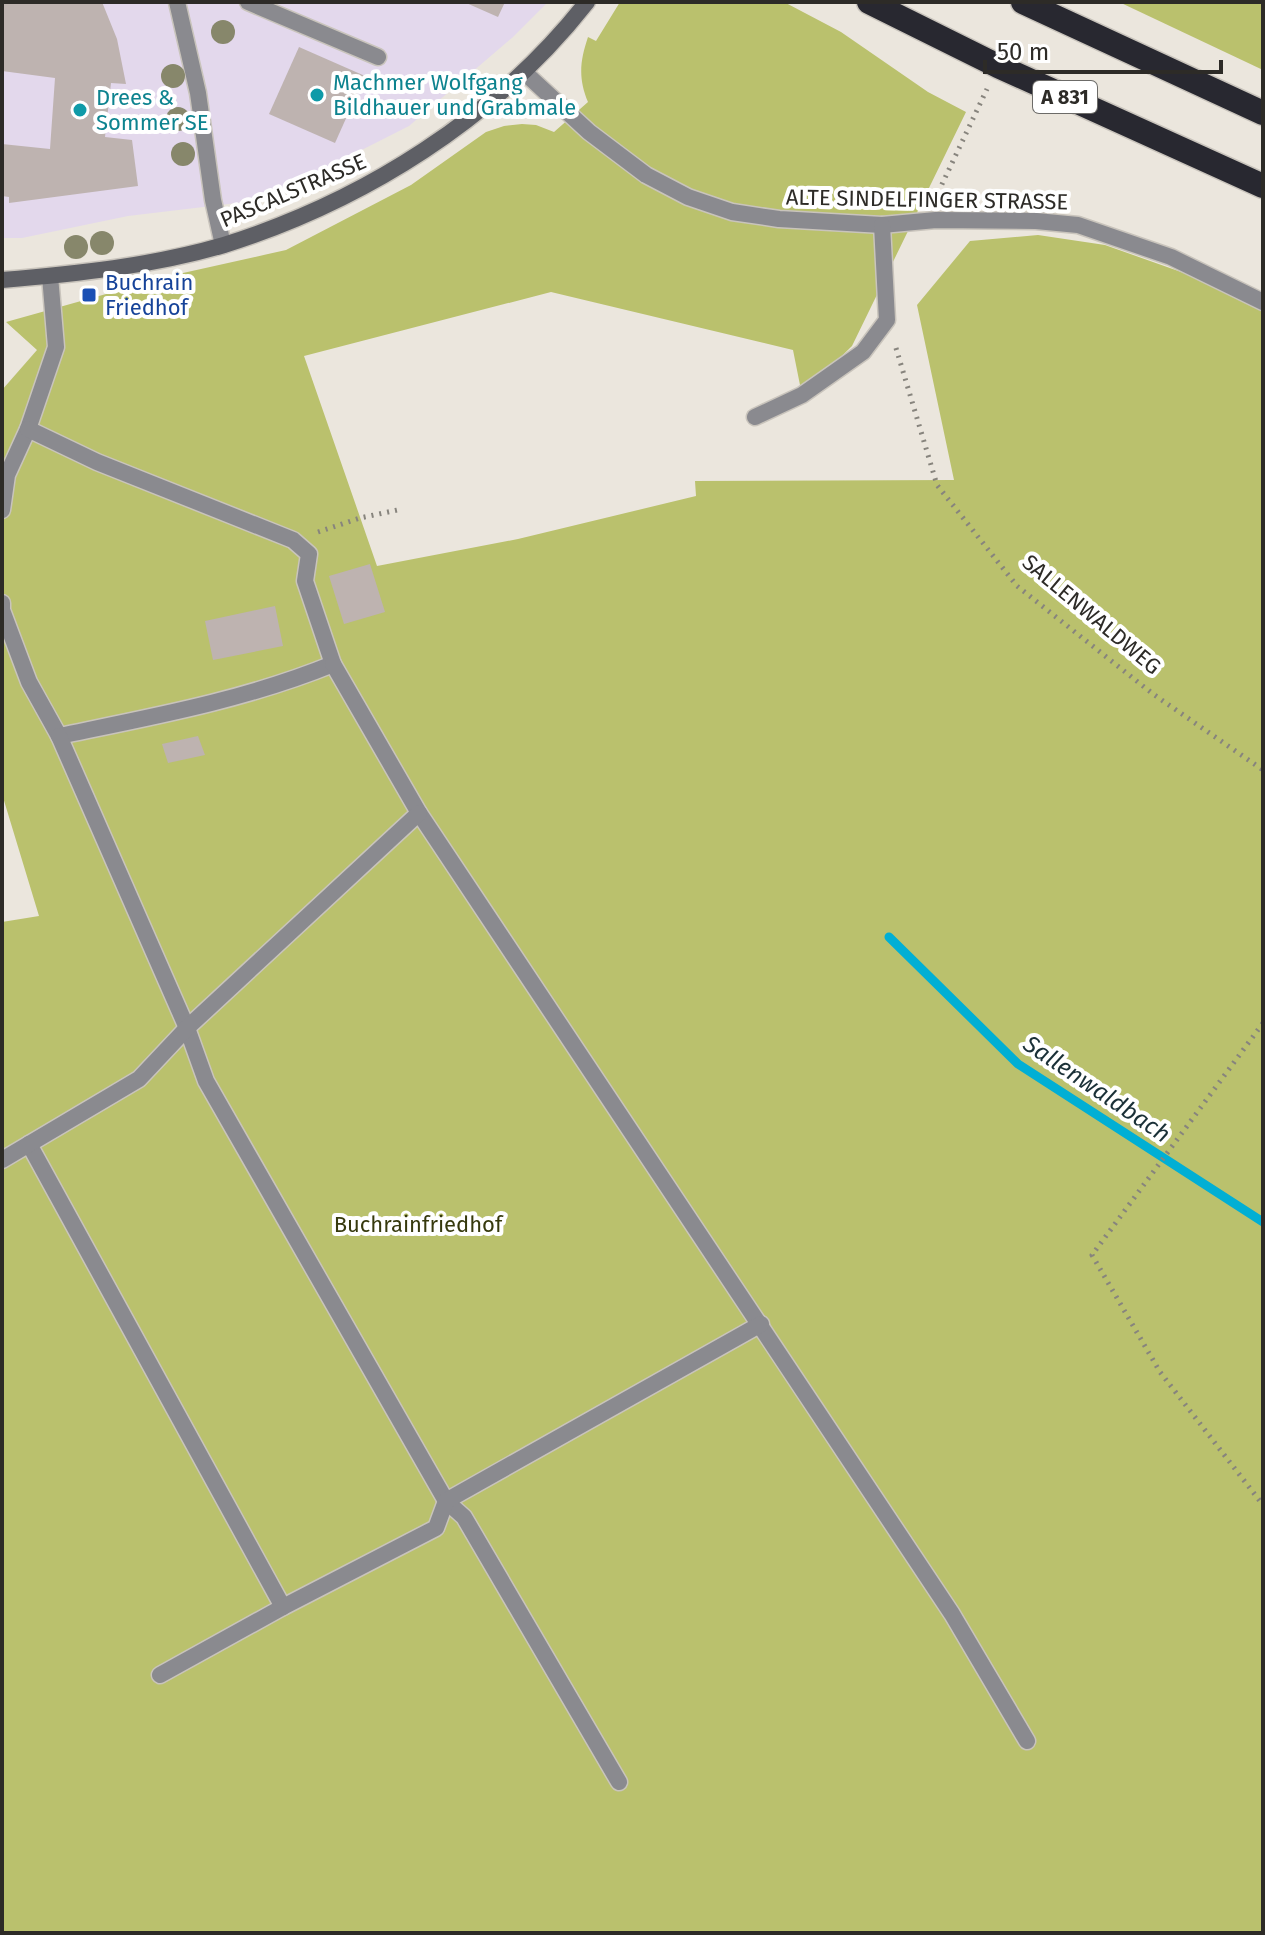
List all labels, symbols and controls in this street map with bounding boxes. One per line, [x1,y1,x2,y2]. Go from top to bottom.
scale bar [985,24,1221,74]
text: 50 m [997,38,1049,66]
place label: Machmer Wolfgang Bildhauer und Grabmale [333,69,576,121]
road number: A 831 [1033,81,1097,113]
place label: Drees & Sommer SE [96,84,209,136]
marker: Machmer Wolfgang Bildhauer und Grabmale [308,86,326,104]
marker: Drees & Sommer SE [71,101,89,119]
street label: PASCALSTRASSE [216,148,370,233]
street label: ALTE SINDELFINGER STRASSE [786,184,1068,215]
place label: Buchrain Friedhof [105,269,193,321]
marker: Buchrain Friedhof [80,286,98,304]
street label: SALLENWALDWEG [1017,549,1166,680]
water label: Sallenwaldbach [1017,1029,1176,1148]
park label: Buchrainfriedhof [334,1211,504,1238]

